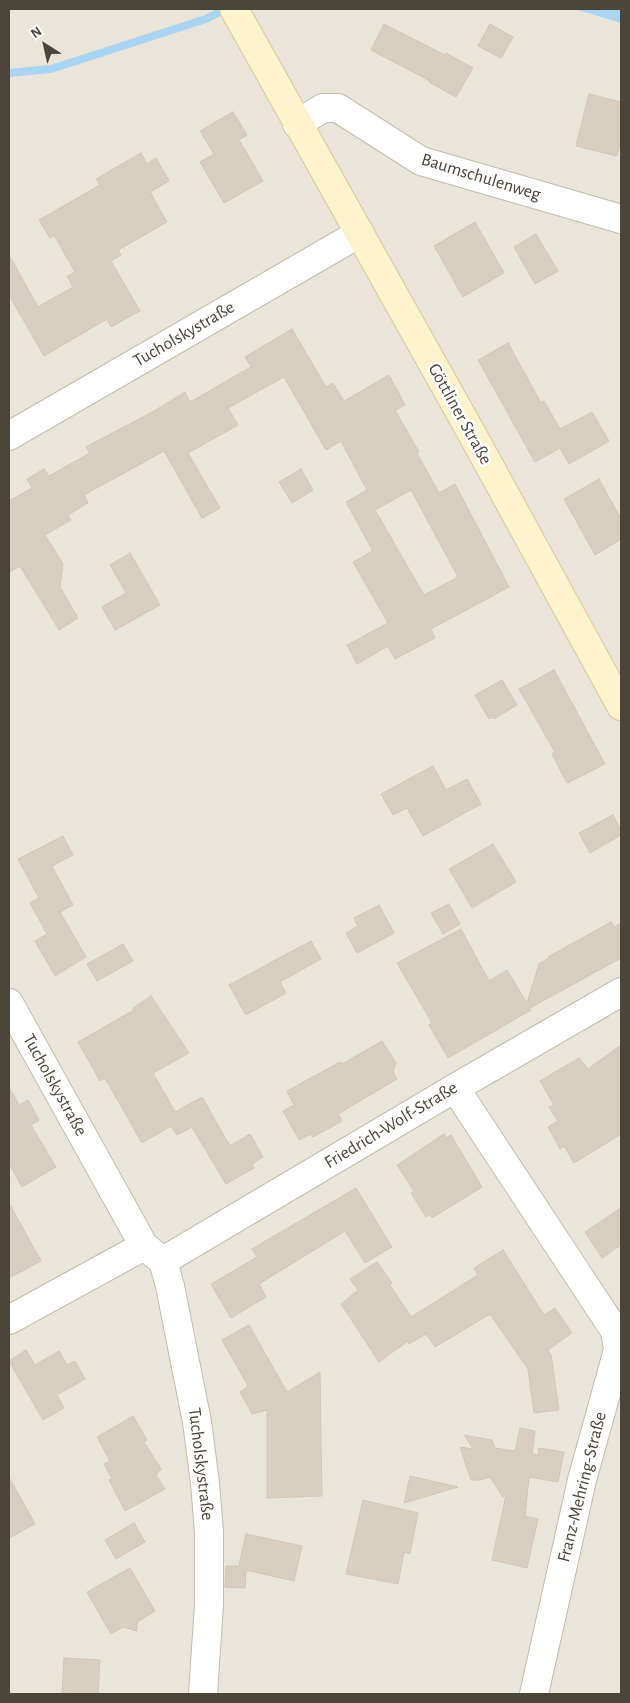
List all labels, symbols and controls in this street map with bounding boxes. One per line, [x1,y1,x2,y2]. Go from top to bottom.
north arrow [20,20,70,70]
text: N [28,24,44,41]
street label: Baumschulenweg [419,149,543,205]
street label: Tucholskystraße [129,296,239,372]
street label: Göttliner Straße [423,360,497,468]
street label: Tucholskystraße [18,1030,92,1140]
street label: Friedrich-Wolf-Straße [321,1077,461,1173]
street label: Tucholskystraße [183,1406,219,1522]
street label: Franz-Mehring-Straße [553,1410,611,1564]

